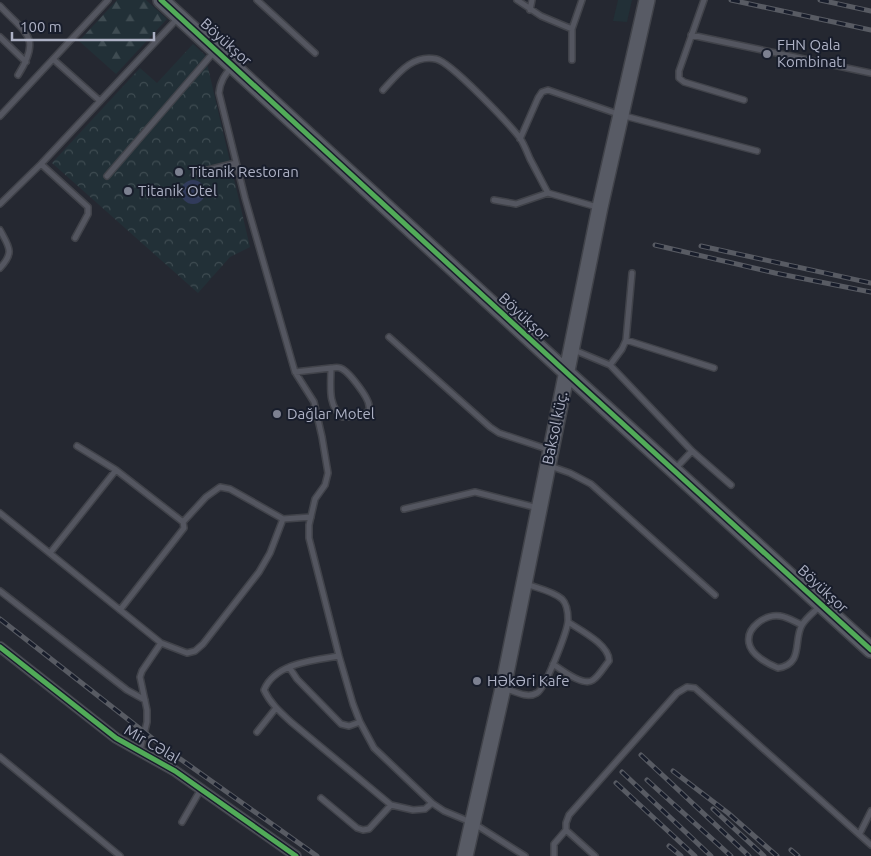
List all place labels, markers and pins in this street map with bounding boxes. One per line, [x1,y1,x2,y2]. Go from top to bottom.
place label: FHN Qala Kombinatı [777,36,846,70]
marker: FHN Qala Kombinatı [761,48,773,60]
place label: Titanik Restoran [189,163,299,180]
marker: Titanik Restoran [173,166,185,178]
place label: Titanik Otel [138,182,217,199]
marker: Titanik Otel [122,185,134,197]
place label: Dağlar Motel [287,405,375,422]
marker: Dağlar Motel [271,408,283,420]
place label: Həkəri Kafe [487,672,570,689]
marker: Həkəri Kafe [471,675,483,687]

